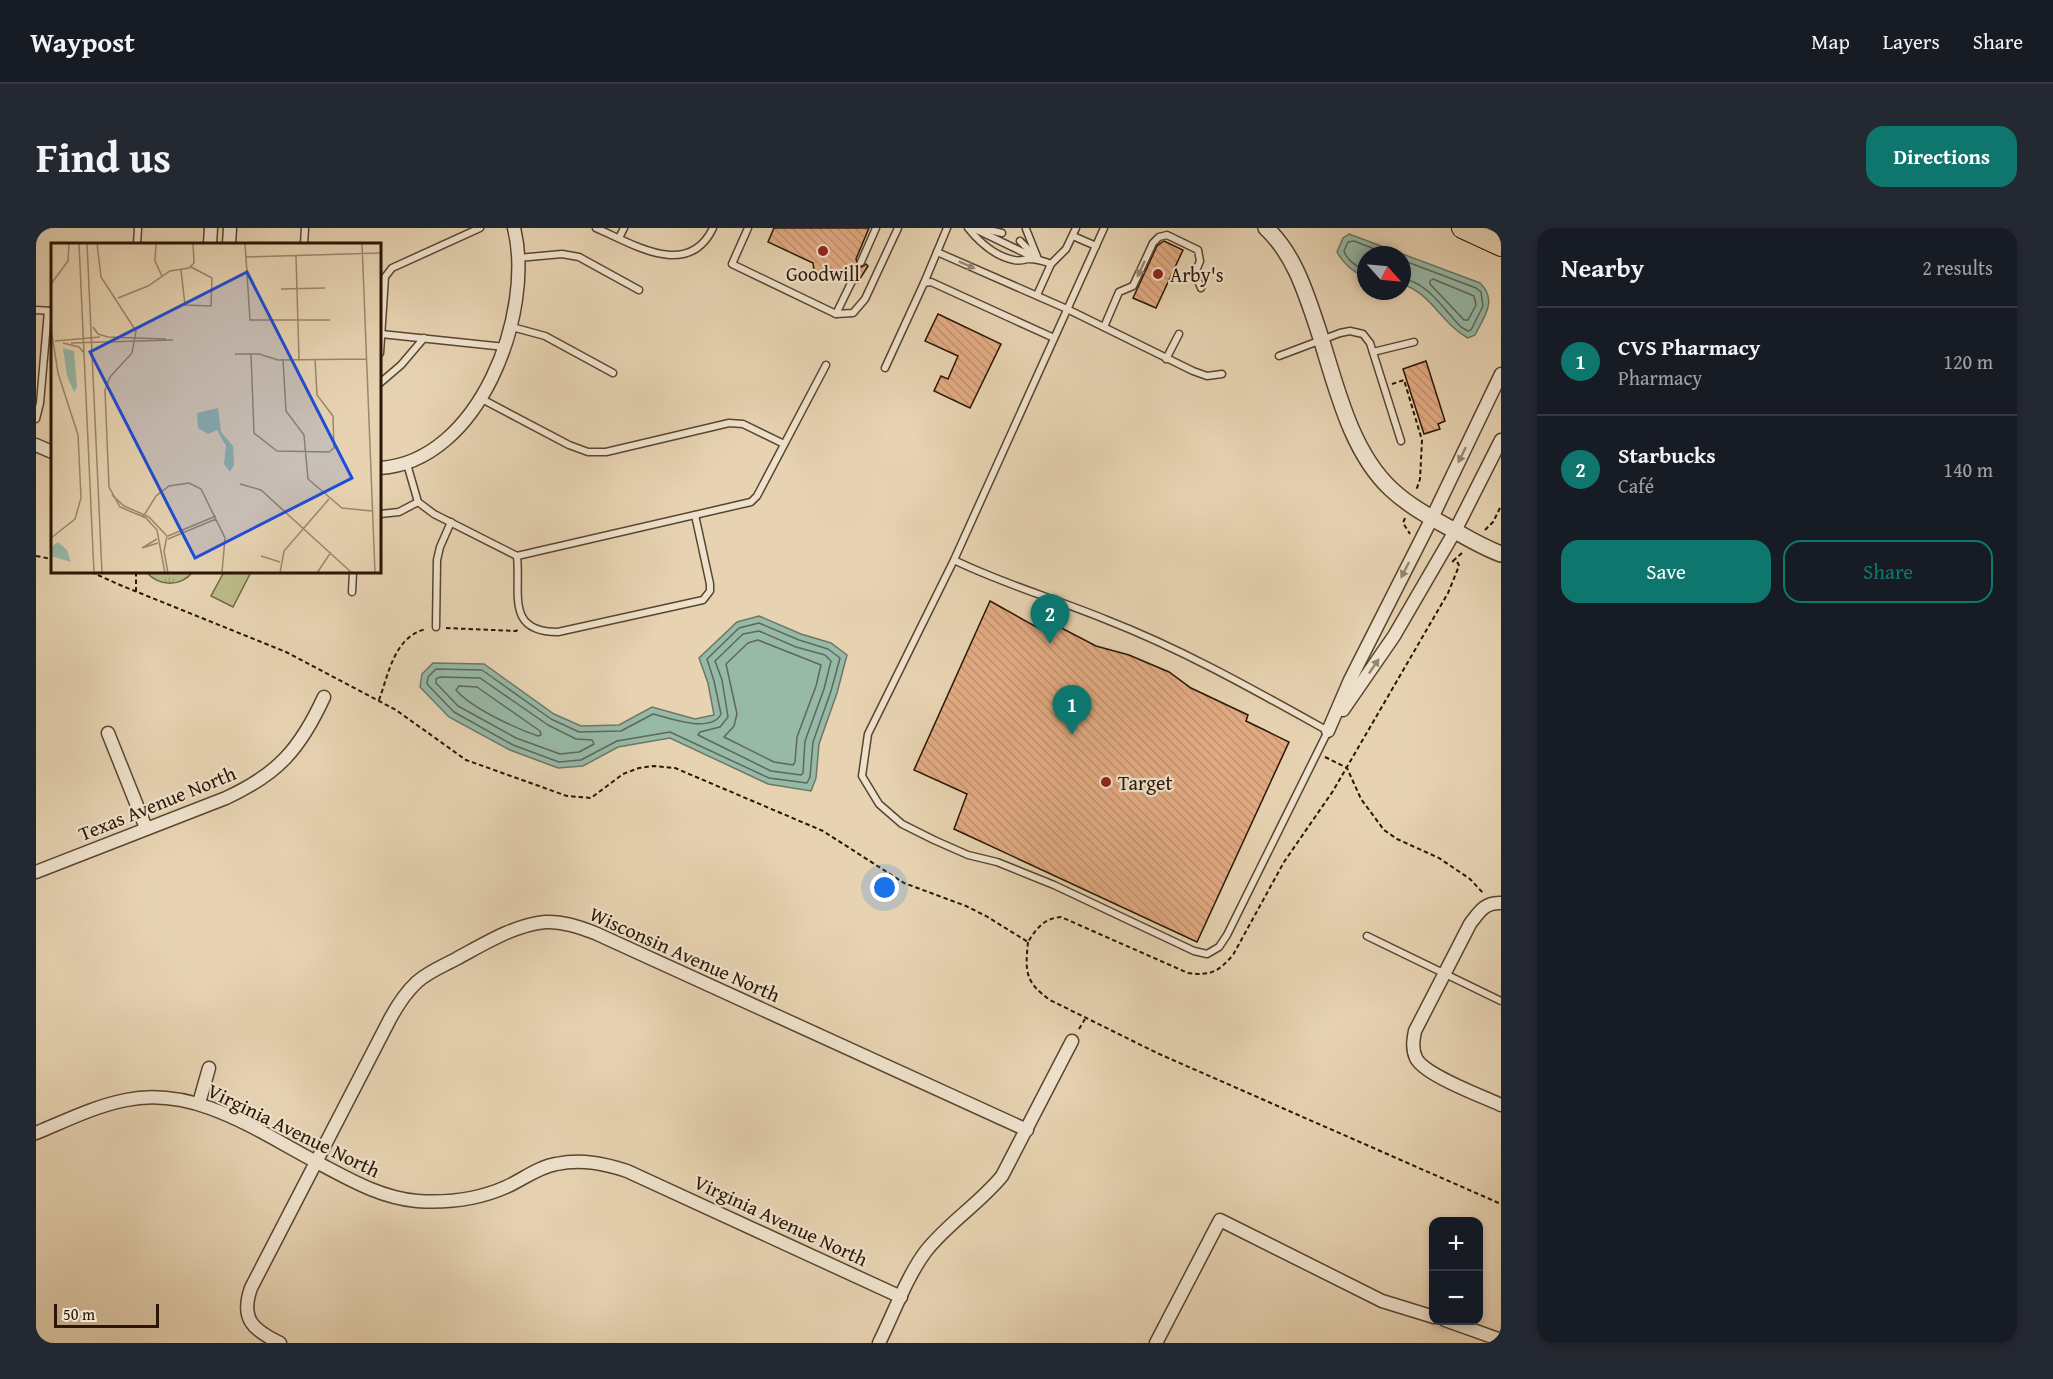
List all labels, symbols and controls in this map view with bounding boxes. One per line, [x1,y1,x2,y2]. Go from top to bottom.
text: Waypost [30,21,135,62]
text: Map [1811,26,1850,57]
text: Layers [1883,26,1940,57]
text: Share [1973,26,2023,57]
text: Find us [36,126,171,187]
button: Directions [1866,126,2017,187]
inset map [51,243,381,573]
marker: Goodwill [816,244,830,258]
north arrow [1357,246,1411,300]
text: Nearby [1561,248,1644,287]
text: 2 results [1922,253,1993,282]
place label: Goodwill [786,259,860,288]
one-way arrow [958,260,976,270]
place label: Arby's [1170,260,1224,289]
one-way arrow [1137,261,1146,278]
marker: Arby's [1151,267,1165,281]
text: CVS Pharmacy [1618,331,1760,363]
text: 1 [1575,347,1586,376]
text: 120 m [1943,347,1993,376]
text: Pharmacy [1618,363,1702,392]
text: Starbucks [1618,439,1716,471]
one-way arrow [1457,447,1466,464]
text: 2 [1575,455,1586,484]
text: 140 m [1943,455,1993,484]
text: Café [1618,471,1654,500]
button: Save [1561,540,1771,603]
button: Share [1783,540,1993,603]
one-way arrow [1400,562,1410,579]
pin: 2 [1030,594,1070,644]
one-way arrow [1368,659,1380,675]
pin: 1 [1052,686,1092,735]
street label: Texas Avenue North [74,758,240,848]
place label: Target [1118,768,1173,797]
marker: Target [1099,775,1113,789]
your location [870,873,899,902]
street label: Wisconsin Avenue North [585,899,785,1009]
street label: Virginia Avenue North [203,1076,385,1184]
street label: Virginia Avenue North [689,1167,873,1273]
map controls [1429,1217,1483,1325]
button: + [1429,1217,1483,1271]
button: − [1429,1271,1483,1325]
scale bar [54,1301,159,1328]
text: 50 m [63,1302,95,1326]

